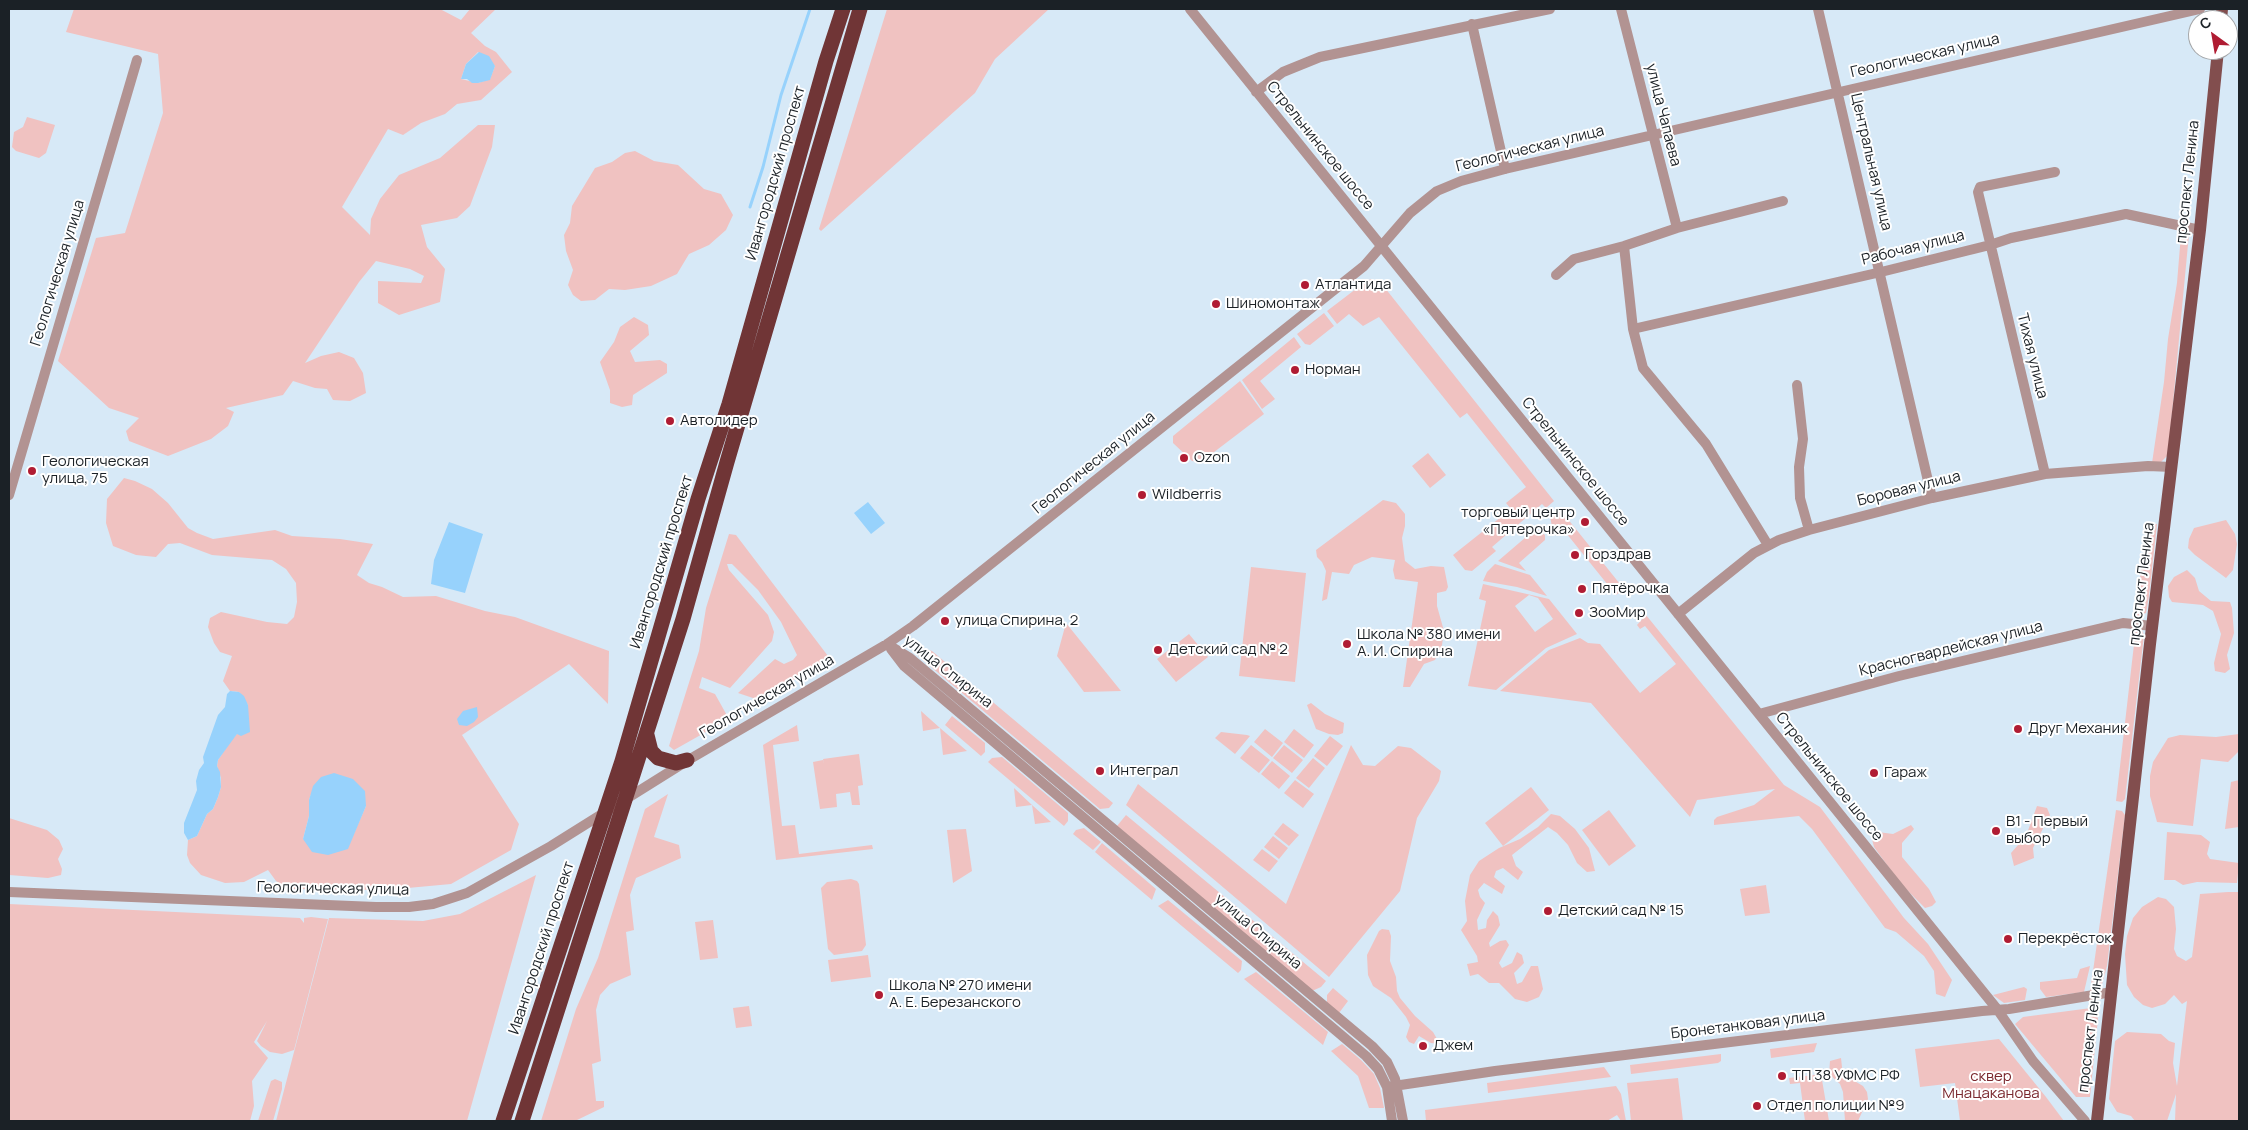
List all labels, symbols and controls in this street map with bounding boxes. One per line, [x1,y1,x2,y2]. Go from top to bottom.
north arrow [2188,10,2238,60]
text: С [2196,12,2215,34]
street label: Геологическая улица [1849,30,2001,82]
street label: улица Чапаева [1642,62,1684,168]
street label: Стрельнинское шоссе [1263,78,1377,214]
street label: Ивангородский проспект [742,84,810,262]
street label: Центральная улица [1846,92,1896,232]
street label: проспект Ленина [2173,120,2203,244]
street label: Геологическая улица [1454,122,1606,176]
street label: Геологическая улица [27,198,89,348]
street label: Рабочая улица [1860,227,1966,269]
place label: Атлантида [1315,276,1391,294]
marker: Атлантида [1299,279,1311,291]
place label: Шиномонтаж [1226,295,1320,313]
marker: Шиномонтаж [1210,298,1222,310]
street label: Тихая улица [2013,312,2051,400]
place label: Норман [1305,361,1361,379]
marker: Норман [1289,364,1301,376]
street label: Стрельнинское шоссе [1518,394,1632,530]
street label: Геологическая улица [1029,408,1159,518]
place label: Автолидер [680,412,758,430]
marker: Автолидер [664,415,676,427]
place label: Ozon [1194,449,1230,467]
marker: Ozon [1178,452,1190,464]
place label: Геологическая улица, 75 [42,453,149,488]
marker: Геологическая улица, 75 [26,465,38,477]
street label: Боровая улица [1856,467,1962,511]
street label: Ивангородский проспект [627,473,697,651]
place label: Wildberris [1152,486,1221,504]
marker: Wildberris [1136,489,1148,501]
place label: торговый центр «Пятерочка» [1461,504,1575,539]
marker: торговый центр «Пятерочка» [1579,516,1591,528]
street label: проспект Ленина [2126,521,2158,647]
place label: Горздрав [1585,546,1651,564]
marker: Горздрав [1569,549,1581,561]
place label: Пятёрочка [1592,580,1669,598]
marker: Пятёрочка [1576,583,1588,595]
place label: ЗооМир [1589,604,1646,622]
marker: ЗооМир [1573,607,1585,619]
place label: улица Спирина, 2 [955,612,1078,630]
marker: улица Спирина, 2 [939,615,951,627]
street label: Красногвардейская улица [1857,617,2045,681]
place label: Школа № 380 имени А. И. Спирина [1357,626,1501,661]
street label: улица Спирина [900,632,996,712]
marker: Школа № 380 имени А. И. Спирина [1341,638,1353,650]
place label: Детский сад № 2 [1168,641,1288,659]
marker: Детский сад № 2 [1152,644,1164,656]
street label: Геологическая улица [697,651,837,743]
street label: Стрельнинское шоссе [1772,709,1886,845]
place label: Друг Механик [2028,720,2127,738]
marker: Друг Механик [2012,723,2024,735]
place label: Интеграл [1110,762,1178,780]
place label: Гараж [1884,764,1927,782]
marker: Интеграл [1094,765,1106,777]
marker: Гараж [1868,767,1880,779]
place label: В1 - Первый выбор [2006,813,2088,848]
marker: В1 - Первый выбор [1990,825,2002,837]
street label: Ивангородский проспект [506,859,578,1037]
street label: Геологическая улица [257,879,409,899]
street label: улица Спирина [1211,890,1305,974]
place label: Детский сад № 15 [1558,902,1684,920]
marker: Детский сад № 15 [1542,905,1554,917]
place label: Перекрёсток [2018,930,2112,948]
marker: Перекрёсток [2002,933,2014,945]
street label: проспект Ленина [2075,968,2107,1094]
place label: Школа № 270 имени А. Е. Березанского [889,977,1032,1012]
marker: Школа № 270 имени А. Е. Березанского [873,989,885,1001]
street label: Бронетанковая улица [1670,1007,1826,1043]
place label: Джем [1433,1037,1473,1055]
marker: Джем [1417,1040,1429,1052]
place label: ТП 38 УФМС РФ [1792,1067,1900,1085]
park label: сквер Мнацаканова [1942,1068,2040,1103]
marker: ТП 38 УФМС РФ [1776,1070,1788,1082]
place label: Отдел полиции №9 [1767,1097,1904,1115]
marker: Отдел полиции №9 [1751,1100,1763,1112]

